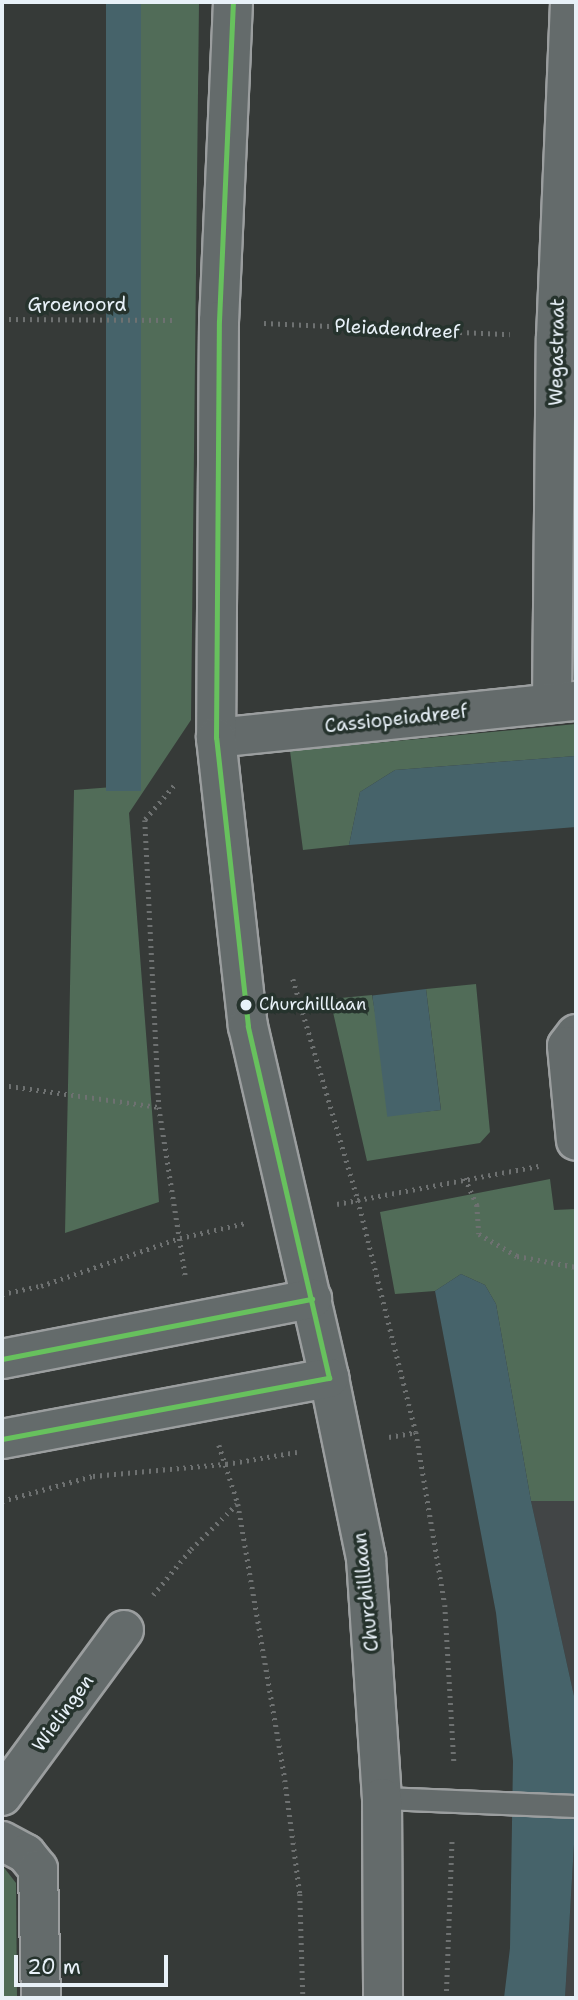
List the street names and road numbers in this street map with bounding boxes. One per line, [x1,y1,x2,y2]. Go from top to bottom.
street label: Groenoord [27,294,127,316]
street label: Wegastraat [545,298,569,406]
street label: Pleiadendreef [334,314,460,344]
street label: Cassiopeiadreef [323,700,469,738]
street label: Churchilllaan [348,1531,384,1653]
street label: Wielingen [27,1670,99,1756]

